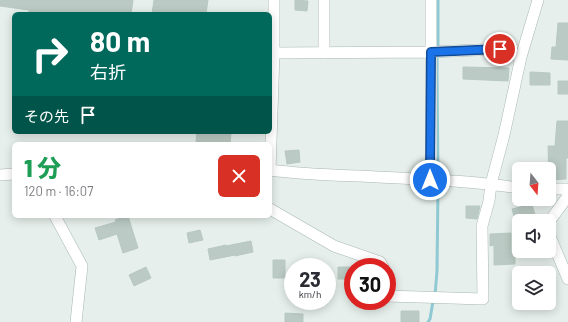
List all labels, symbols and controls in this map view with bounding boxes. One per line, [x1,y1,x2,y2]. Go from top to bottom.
text: 80 m [90,24,150,58]
icon: right [24,28,76,80]
pin [483,32,517,66]
icon: arrive [489,38,511,60]
text: 右折 [90,61,126,83]
icon: arrive [77,104,99,126]
text: その先 [24,107,69,125]
text: 1 分 [24,153,61,182]
button: close [218,155,260,197]
position arrow [409,159,451,201]
north arrow [512,162,556,206]
map controls [512,162,556,310]
text: 120 m · 16:07 [24,183,93,199]
button: sound [512,214,556,258]
speed limit sign: 30 [344,258,396,310]
button: layers [512,266,556,310]
text: 23 [299,267,321,291]
text: km/h [299,288,321,300]

